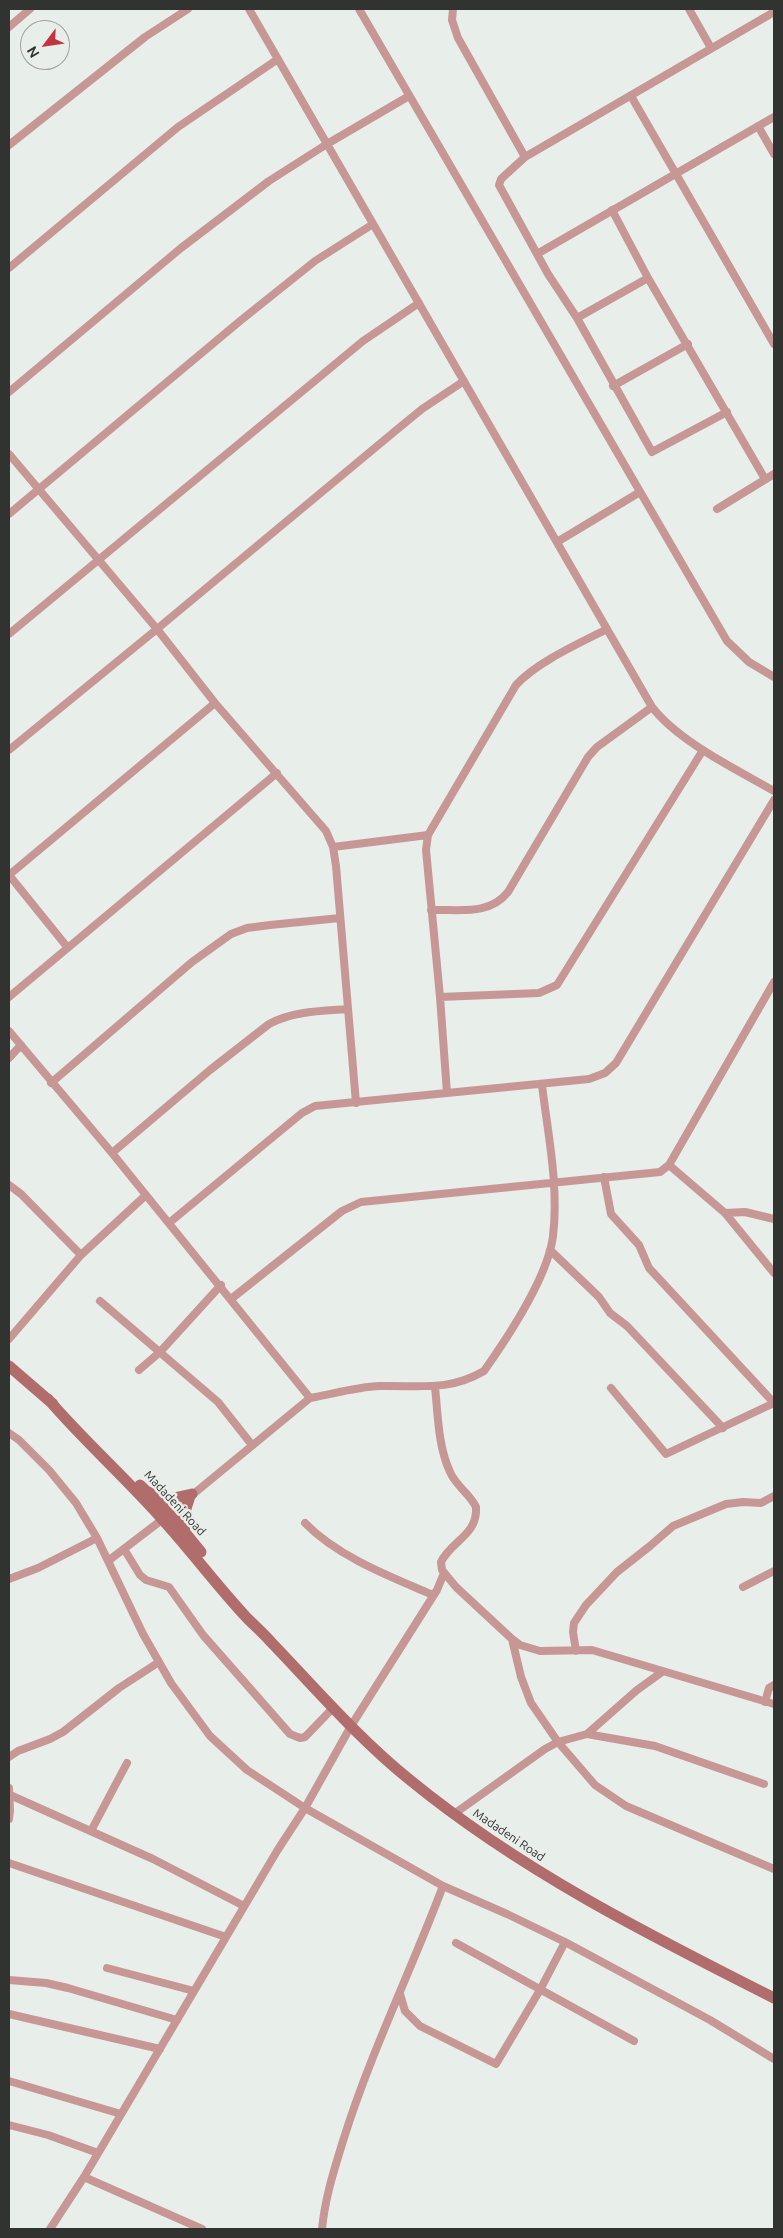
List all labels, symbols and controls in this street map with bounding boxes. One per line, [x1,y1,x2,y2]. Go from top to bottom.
north arrow [20,20,70,70]
text: N [23,44,43,61]
street label: Madadeni Road [141,1468,209,1538]
street label: Madadeni Road [470,1806,548,1864]

